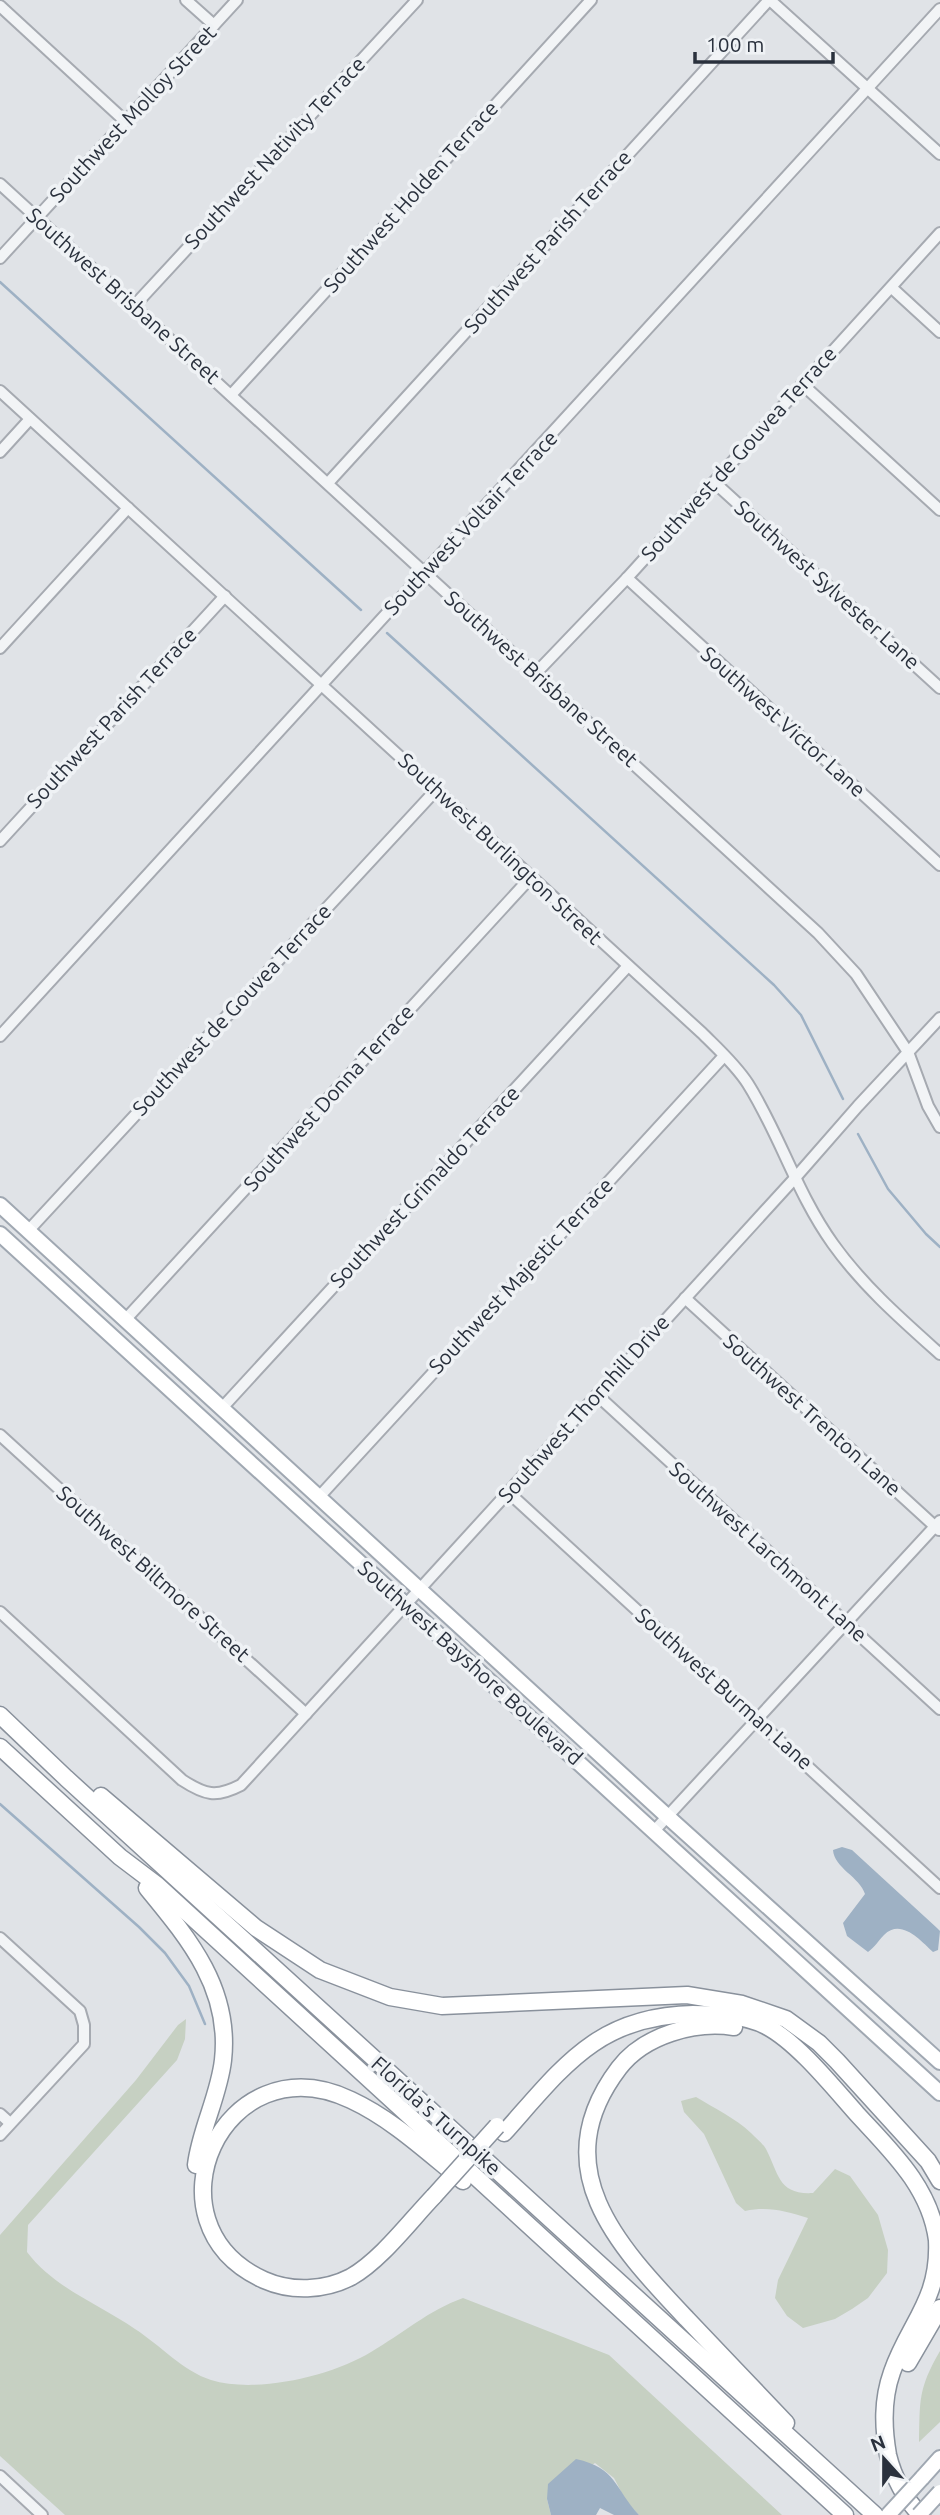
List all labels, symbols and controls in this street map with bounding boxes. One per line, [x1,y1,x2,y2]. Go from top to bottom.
street label: Southwest Molloy Street [44,20,220,207]
scale bar [695,21,833,65]
text: 100 m [706,32,764,56]
street label: Southwest Nativity Terrace [179,51,369,253]
street label: Southwest Holden Terrace [318,96,502,297]
street label: Southwest Parish Terrace [459,145,636,338]
street label: Southwest Brisbane Street [22,202,225,388]
street label: Southwest de Gouvea Terrace [636,341,841,565]
street label: Southwest Voltair Terrace [379,425,562,619]
street label: Southwest Sylvester Lane [730,495,925,674]
street label: Southwest Brisbane Street [440,585,643,771]
street label: Southwest Parish Terrace [21,622,201,813]
street label: Southwest Victor Lane [697,641,871,801]
street label: Southwest Burlington Street [394,748,607,949]
street label: Southwest de Gouvea Terrace [127,899,336,1120]
street label: Southwest Donna Terrace [238,999,418,1195]
street label: Southwest Grimaldo Terrace [325,1081,524,1292]
street label: Southwest Majestic Terrace [423,1173,617,1378]
street label: Southwest Thornhill Drive [493,1310,674,1507]
street label: Southwest Trenton Lane [719,1328,906,1500]
street label: Southwest Larchmont Lane [665,1456,872,1646]
street label: Southwest Biltmore Street [52,1480,255,1666]
street label: Southwest Bayshore Boulevard [354,1555,588,1769]
street label: Southwest Burman Lane [631,1603,818,1774]
street label: Florida's Turnpike [367,2051,506,2180]
north arrow [849,2424,919,2494]
text: N [867,2430,888,2456]

